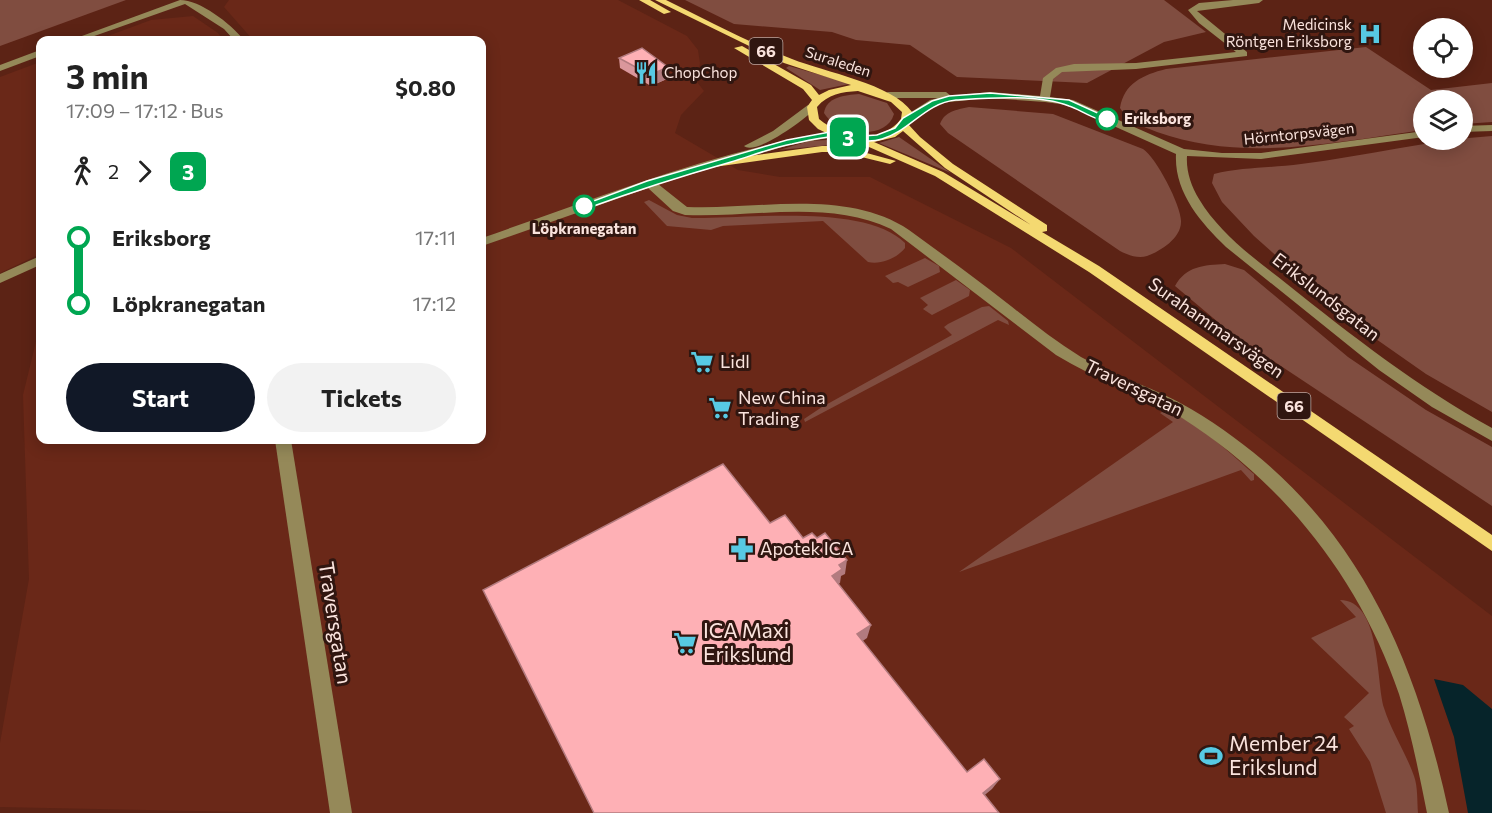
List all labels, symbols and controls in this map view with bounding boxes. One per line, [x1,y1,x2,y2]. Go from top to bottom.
place label: Medicinsk Röntgen Eriksborg [1226,15,1352,50]
map controls [1413,18,1473,150]
button: locate [1413,18,1473,78]
hospital icon: Medicinsk Röntgen Eriksborg [1357,21,1383,47]
road number: 66 [750,38,783,64]
street label: Suraleden [803,42,873,80]
text: 3 min [66,55,149,96]
restaurant icon: ChopChop [633,60,659,86]
place label: ChopChop [664,63,738,81]
text: $0.80 [395,74,456,101]
button: layers [1413,90,1473,150]
text: 17:09 – 17:12 · Bus [66,98,224,122]
marker: Eriksborg [1096,108,1118,130]
place label: Eriksborg [1124,109,1191,127]
line badge: 3 [828,118,868,156]
street label: Hörntorpsvägen [1243,118,1355,148]
text: 3 [842,125,854,150]
icon: walk [66,155,99,188]
icon: forward [128,155,161,188]
text: 2 [108,159,119,183]
text: 3 [182,159,194,184]
marker: Löpkranegatan [573,195,595,217]
place label: Löpkranegatan [532,219,636,237]
text: Eriksborg [112,224,211,251]
text: 17:11 [415,225,456,249]
street label: Erikslundsgatan [1269,247,1385,345]
street label: Surahammarsvägen [1145,272,1289,382]
text: Löpkranegatan [112,290,266,317]
text: 17:12 [413,291,456,315]
supermarket icon: Lidl [689,349,715,375]
place label: Lidl [720,350,750,372]
street label: Traversgatan [1082,354,1187,420]
button: Start [66,363,255,432]
button: Tickets [267,363,456,432]
place label: New China Trading [738,386,826,429]
road number: 66 [1278,393,1310,419]
supermarket icon: New China Trading [707,395,733,421]
pharmacy icon: Apotek ICA [729,536,755,562]
place label: Apotek ICA [760,537,853,559]
street label: Traversgatan [314,560,358,686]
place label: ICA Maxi Erikslund [703,617,791,666]
supermarket icon: ICA Maxi Erikslund [672,630,698,656]
place label: Member 24 Erikslund [1229,730,1339,779]
sports icon: Member 24 Erikslund [1198,743,1224,769]

